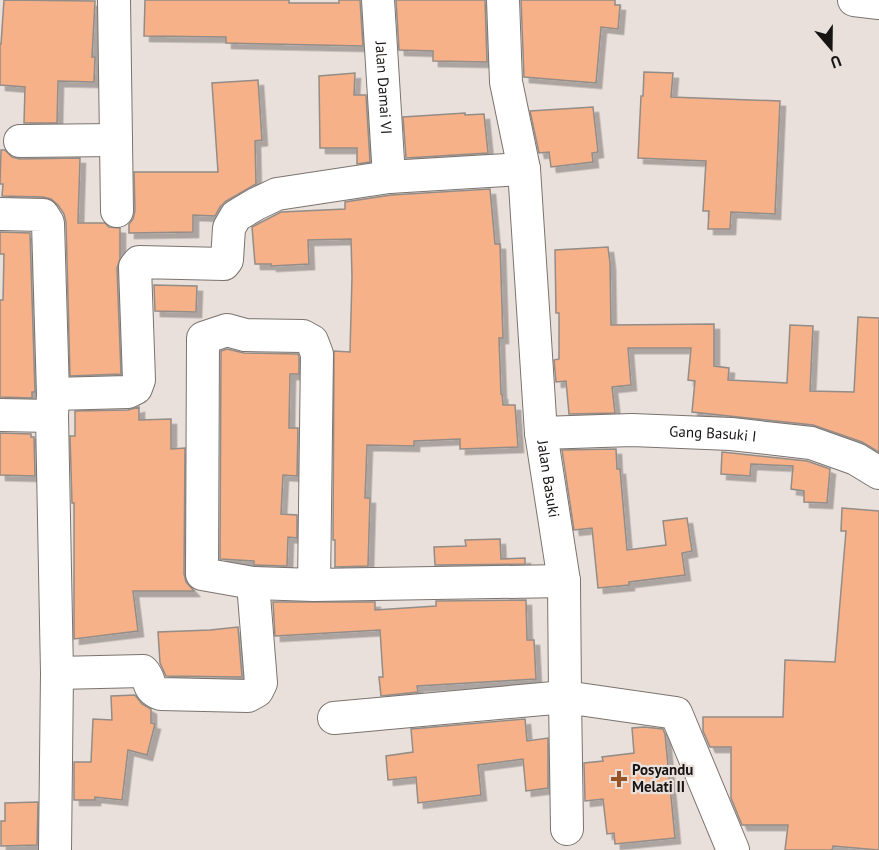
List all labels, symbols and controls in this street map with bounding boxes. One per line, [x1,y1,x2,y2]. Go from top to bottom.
north arrow [801,18,861,78]
street label: Jalan Damai VI [372,40,396,135]
text: U [828,51,844,73]
street label: Gang Basuki I [669,422,757,446]
street label: Jalan Basuki [533,438,564,519]
place label: Posyandu Melati II [632,760,693,796]
marker: Posyandu Melati II [610,770,628,788]

